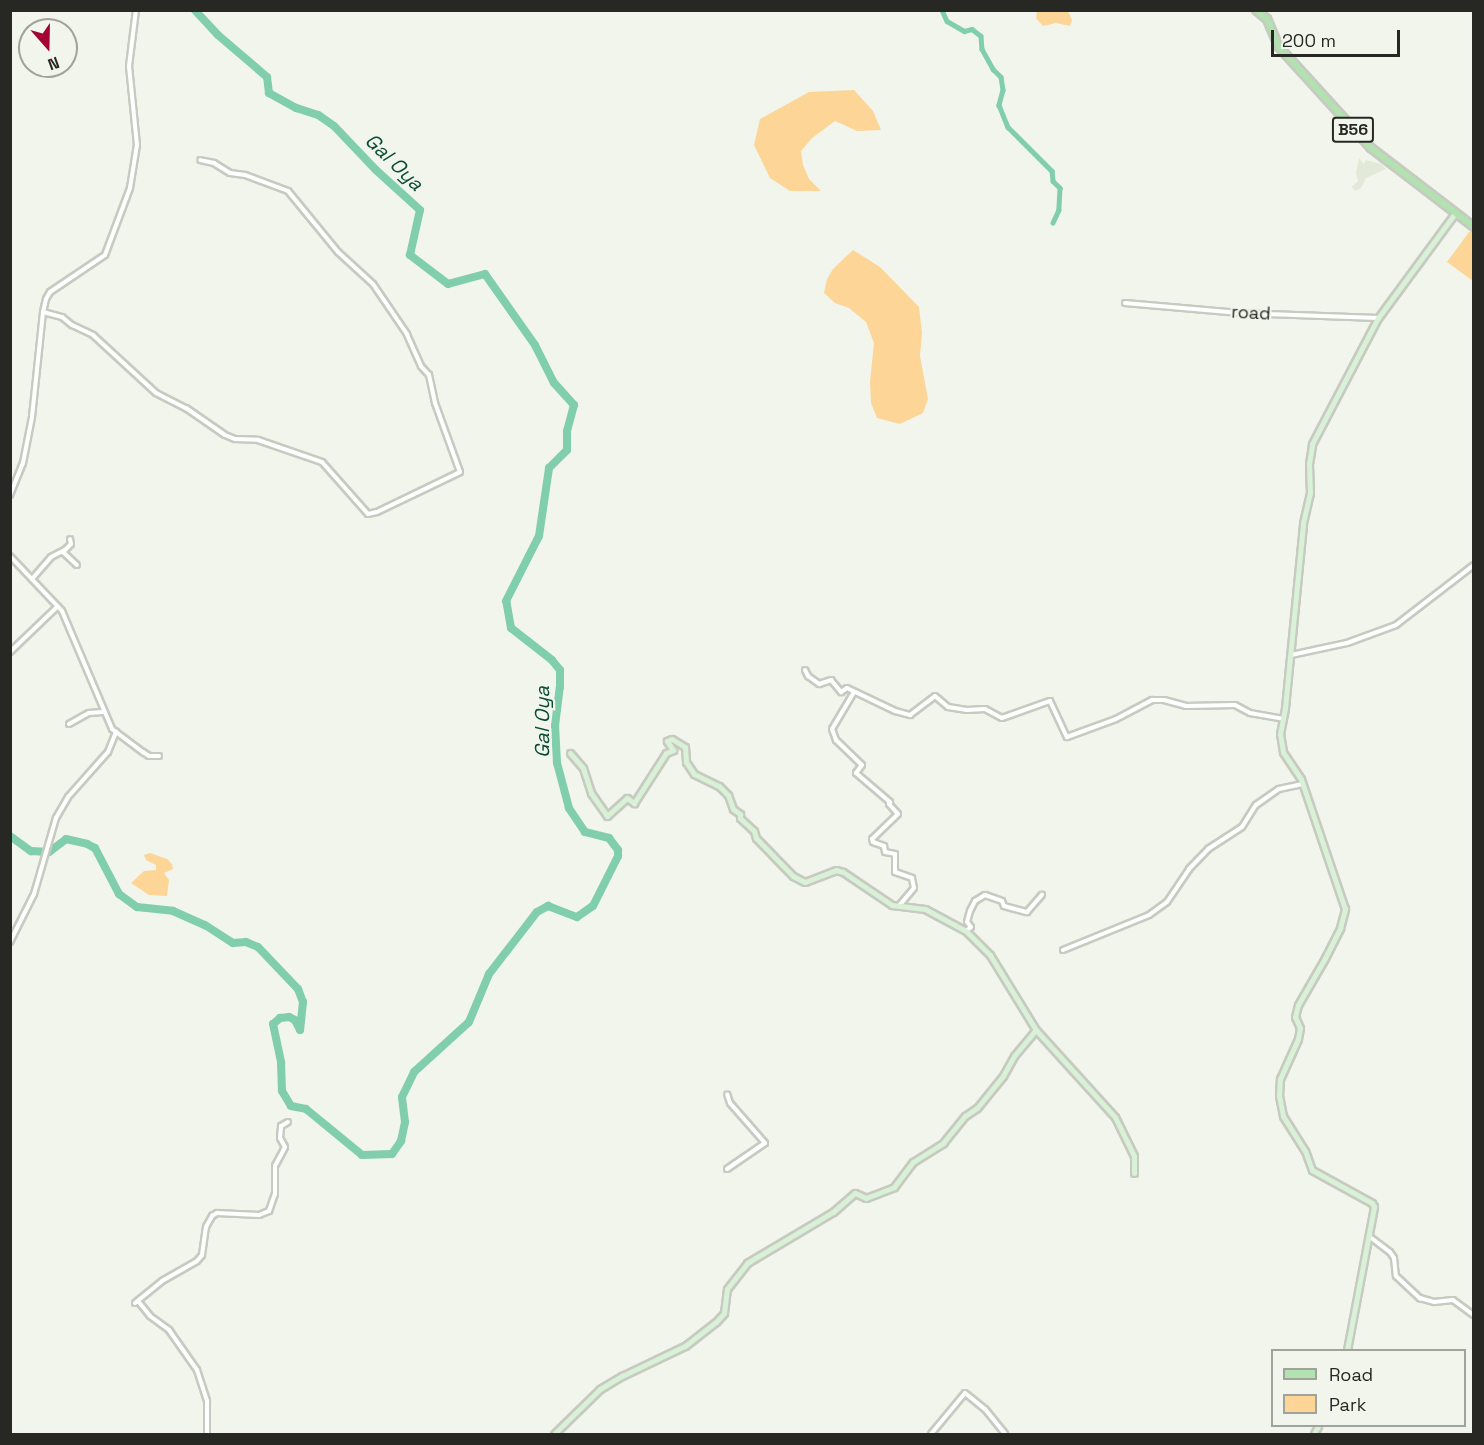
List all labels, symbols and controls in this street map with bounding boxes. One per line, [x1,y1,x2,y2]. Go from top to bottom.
north arrow [18,18,78,78]
scale bar [1274,18,1403,56]
text: 200 m [1282,29,1336,52]
text: N [45,52,62,75]
road number: B56 [1330,117,1376,143]
water label: Gal Oya [360,128,428,196]
street label: road [1231,301,1271,325]
water label: Gal Oya [530,686,554,758]
legend [1271,1349,1466,1427]
text: Road [1329,1363,1373,1386]
text: Park [1329,1393,1366,1416]

